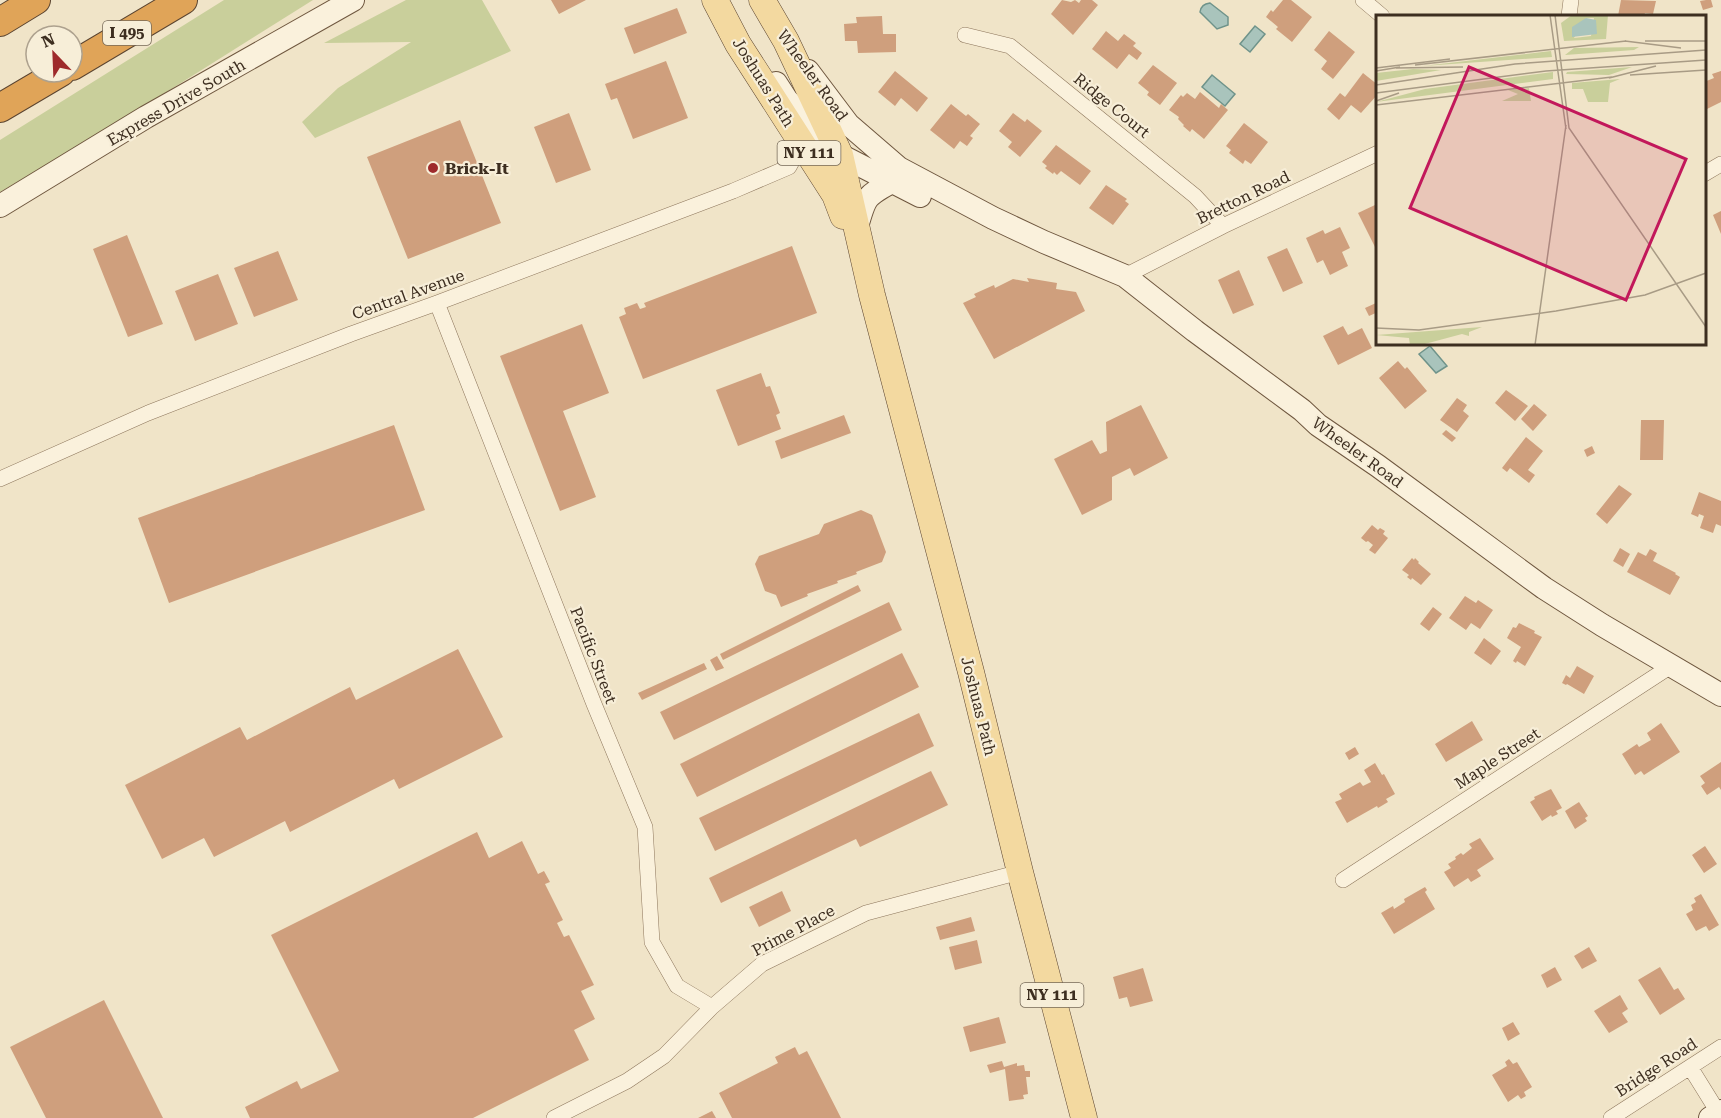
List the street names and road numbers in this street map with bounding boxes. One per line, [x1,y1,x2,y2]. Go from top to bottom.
road number: I 495 [103,21,151,45]
street label: Wheeler Road [773,26,852,125]
street label: Joshuas Path [729,34,798,130]
street label: Express Drive South [104,55,249,150]
street label: Ridge Court [1070,69,1153,142]
road number: NY 111 [778,141,840,165]
street label: Bretton Road [1194,167,1293,228]
street label: Central Avenue [349,265,467,324]
street label: Wheeler Road [1308,413,1407,492]
street label: Pacific Street [566,604,621,706]
street label: Joshuas Path [957,655,1000,758]
street label: Maple Street [1451,724,1544,793]
street label: Prime Place [749,901,838,960]
road number: NY 111 [1020,983,1084,1007]
street label: Bridge Road [1612,1034,1701,1101]

